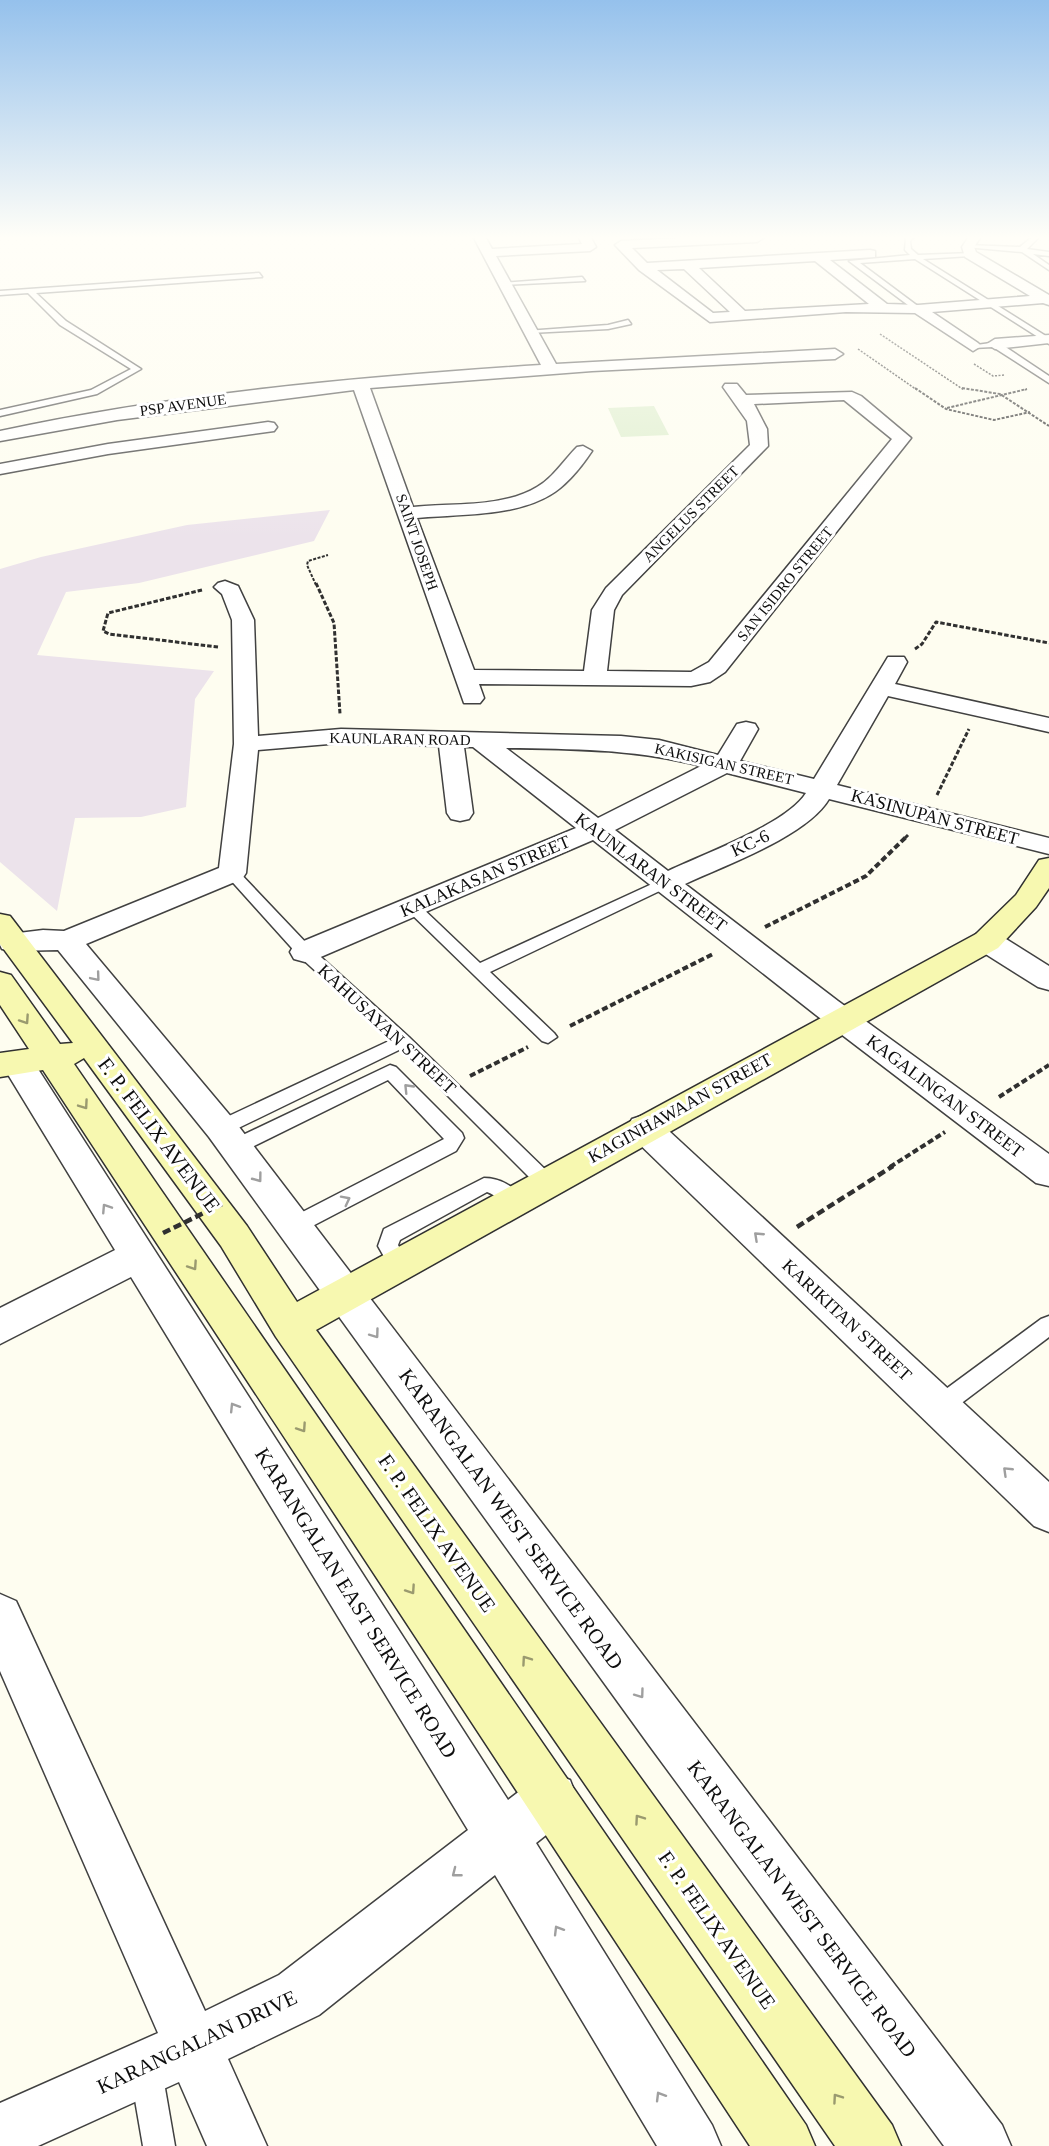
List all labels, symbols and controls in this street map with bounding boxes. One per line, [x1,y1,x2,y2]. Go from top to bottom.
street label: PSP AVENUE [139,391,227,419]
street label: ANGELUS STREET [640,463,742,565]
street label: SAINT JOSEPH [393,492,441,593]
street label: SAN ISIDRO STREET [734,524,836,644]
street label: KAUNLARAN ROAD [329,730,471,748]
street label: KAKISIGAN STREET [653,740,795,788]
street label: KASINUPAN STREET [849,785,1021,849]
street label: KAUNLARAN STREET [571,808,731,936]
street label: KC-6 [728,825,772,861]
street label: KALAKASAN STREET [397,831,573,921]
street label: KAHUSAYAN STREET [314,960,460,1098]
one-way arrow [89,970,100,981]
one-way arrow [18,1013,29,1024]
street label: KAGALINGAN STREET [863,1030,1027,1162]
street label: KAGINHAWAAN STREET [585,1049,775,1167]
street label: F. P. FELIX AVENUE [93,1053,225,1217]
one-way arrow [404,1084,415,1094]
one-way arrow [77,1098,88,1109]
one-way arrow [251,1171,262,1182]
one-way arrow [340,1195,351,1207]
one-way arrow [102,1204,114,1214]
one-way arrow [754,1232,765,1243]
street label: KARIKITAN STREET [778,1255,916,1385]
one-way arrow [186,1260,197,1271]
one-way arrow [368,1328,379,1339]
street label: KARANGALAN WEST SERVICE ROAD [394,1364,628,1674]
one-way arrow [230,1403,241,1414]
one-way arrow [295,1422,306,1433]
street label: KARANGALAN EAST SERVICE ROAD [250,1443,462,1763]
street label: F. P. FELIX AVENUE [373,1449,501,1617]
one-way arrow [1003,1467,1013,1478]
one-way arrow [404,1583,415,1594]
one-way arrow [522,1656,533,1667]
one-way arrow [633,1687,644,1698]
street label: KARANGALAN WEST SERVICE ROAD [682,1756,922,2062]
one-way arrow [635,1815,646,1826]
street label: F. P. FELIX AVENUE [653,1846,781,2014]
one-way arrow [452,1865,463,1876]
one-way arrow [554,1926,566,1936]
street label: KARANGALAN DRIVE [93,1985,301,2099]
one-way arrow [656,2092,668,2102]
one-way arrow [833,2094,844,2105]

